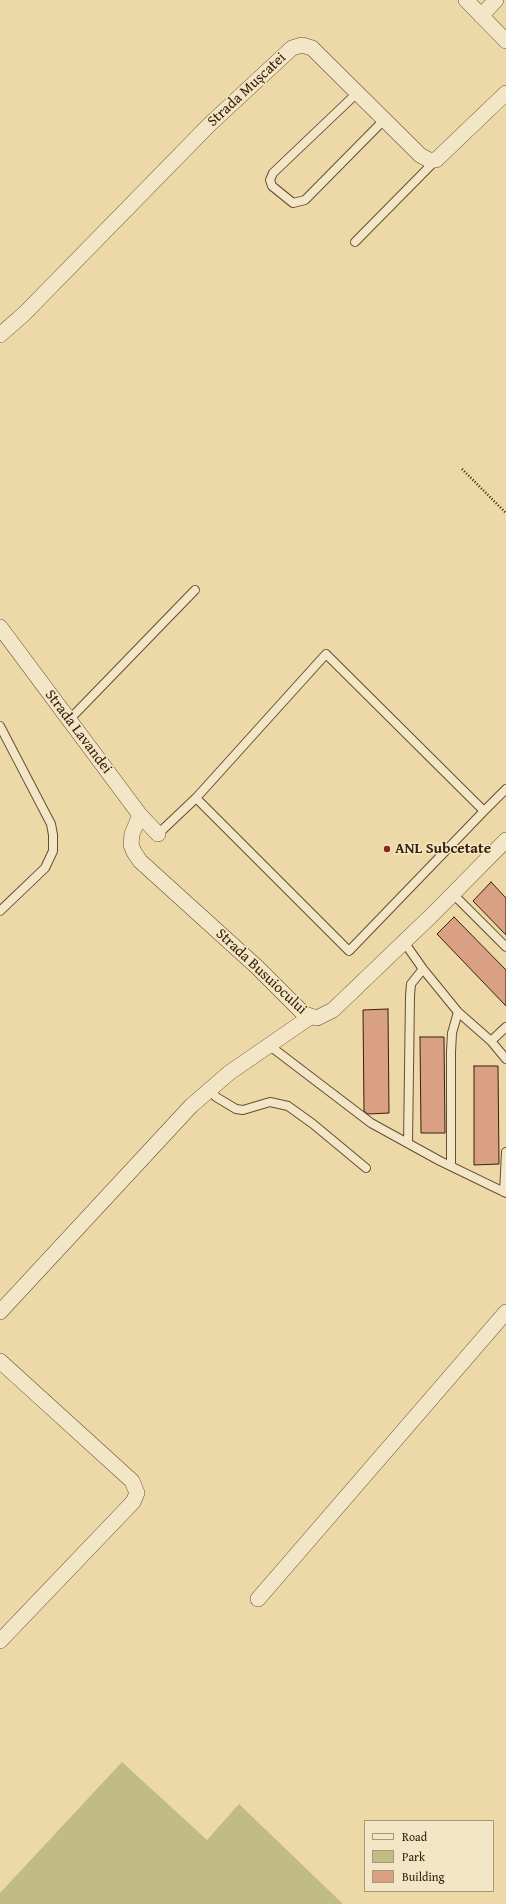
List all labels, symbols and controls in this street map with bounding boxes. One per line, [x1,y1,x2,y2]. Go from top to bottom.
street label: Strada Mușcatei [204,49,290,131]
street label: Strada Lavandei [41,687,115,777]
place label: ANL Subcetate [395,840,491,858]
marker: ANL Subcetate [382,844,392,854]
street label: Strada Busuiocului [212,925,310,1019]
legend [364,1820,494,1892]
text: Road [402,1828,427,1845]
text: Park [402,1848,425,1865]
text: Building [402,1868,445,1885]

